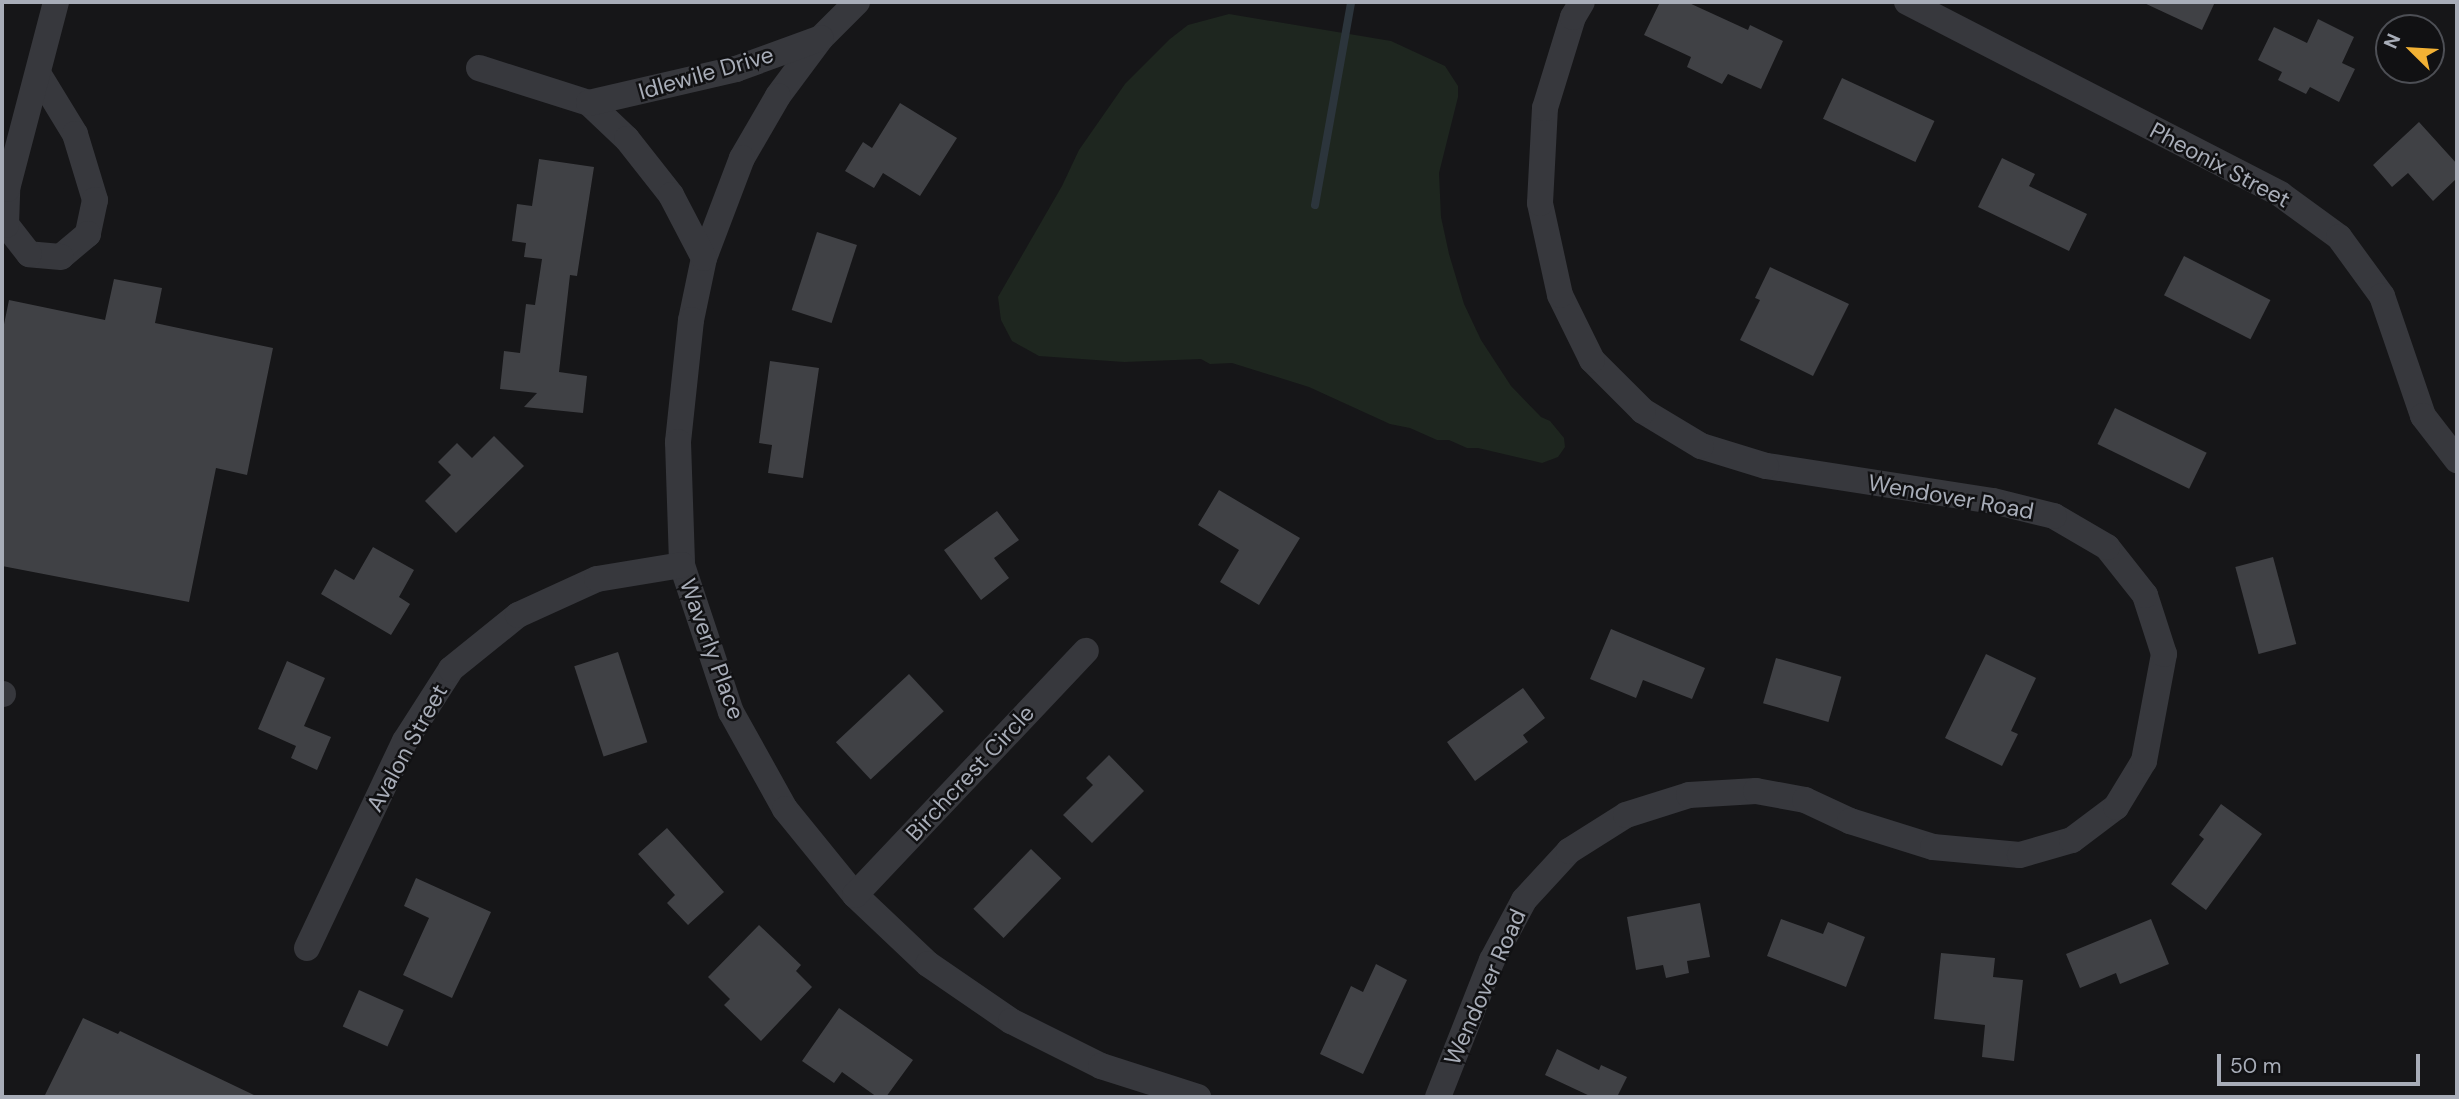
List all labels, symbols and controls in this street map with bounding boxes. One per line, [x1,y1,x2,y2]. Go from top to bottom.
north arrow [2375,14,2445,84]
text: N [2378,30,2406,52]
street label: Idlewile Drive [635,41,777,105]
street label: Pheonix Street [2145,117,2295,213]
street label: Wendover Road [1866,469,2036,525]
street label: Waverly Place [674,575,750,723]
street label: Avalon Street [361,679,453,817]
street label: Birchcrest Circle [900,699,1040,847]
street label: Wendover Road [1438,905,1532,1069]
scale bar [2221,1040,2424,1084]
text: 50 m [2230,1052,2281,1080]

